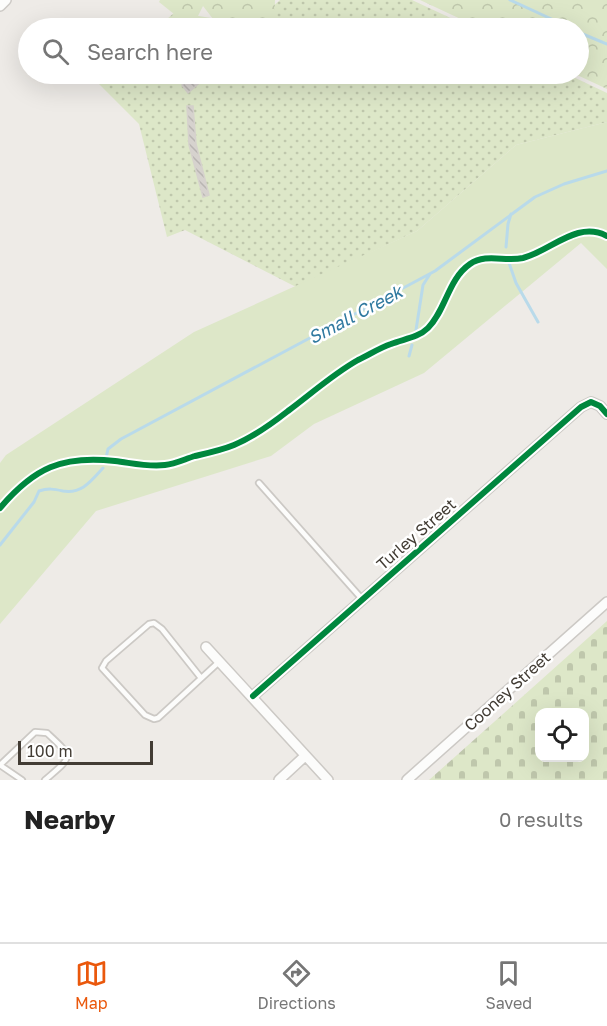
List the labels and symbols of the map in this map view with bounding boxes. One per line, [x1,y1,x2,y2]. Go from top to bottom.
water label: Small Creek [304,279,408,348]
street label: Turley Street [372,494,460,574]
street label: Cooney Street [460,647,554,735]
scale bar [18,738,153,766]

